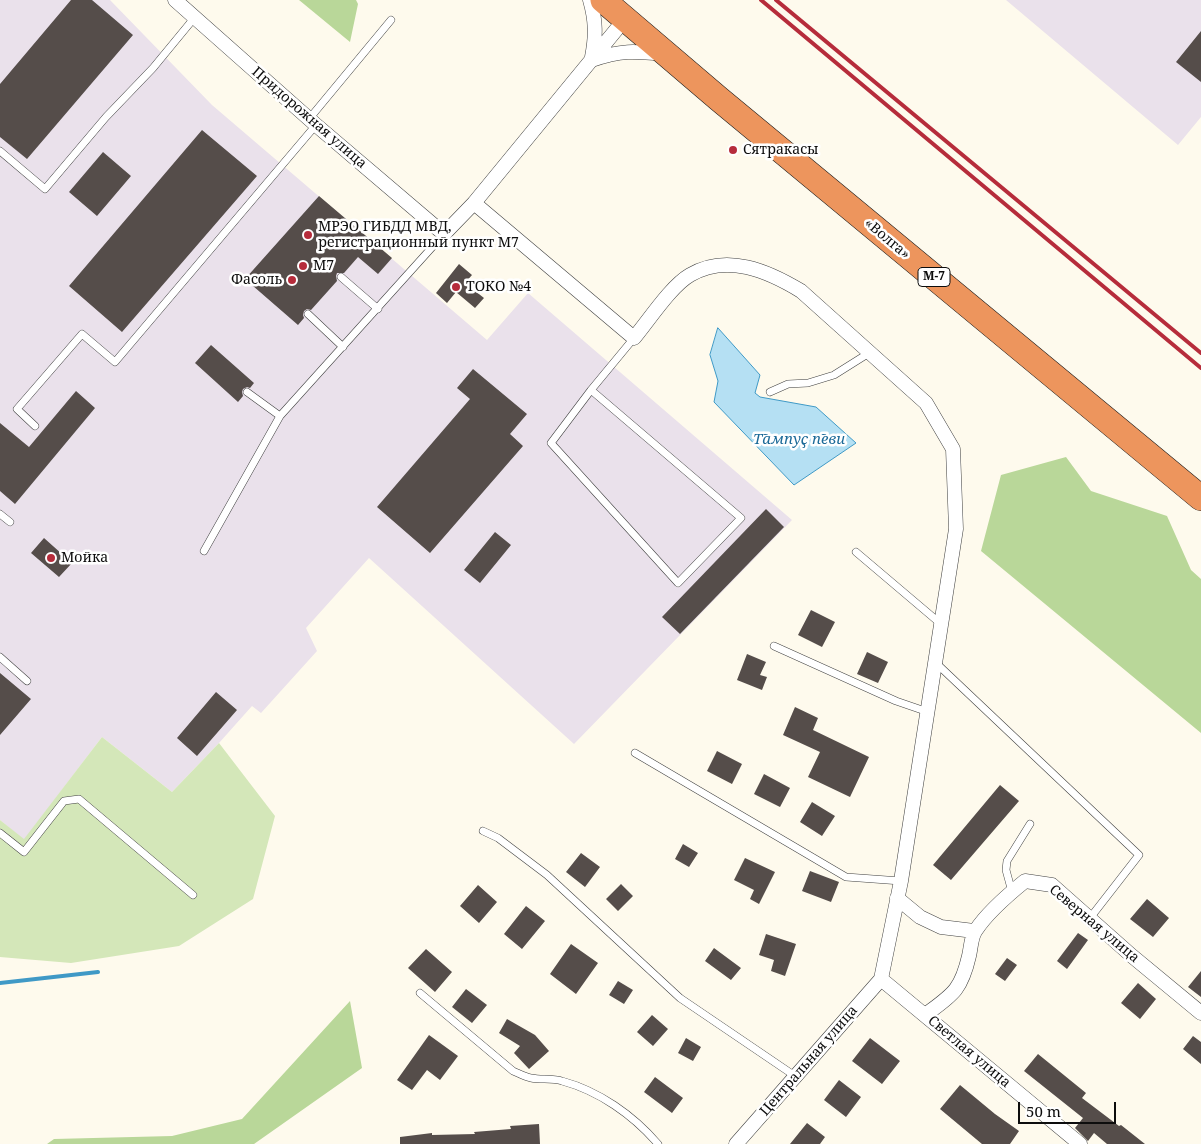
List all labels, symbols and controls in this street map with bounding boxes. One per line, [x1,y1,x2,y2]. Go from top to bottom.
street label: Придорожная улица [248,64,370,172]
place label: Сятракасы [743,142,819,158]
marker: Сятракасы [727,144,739,156]
street label: «Волга» [861,215,913,263]
place label: МРЭО ГИБДД МВД, регистрационный пункт М7 [318,219,519,252]
marker: МРЭО ГИБДД МВД, регистрационный пункт М7 [302,229,314,241]
place label: М7 [313,258,334,274]
marker: М7 [297,260,309,272]
road number: М-7 [918,268,950,286]
place label: Фасоль [231,272,282,288]
marker: Фасоль [286,274,298,286]
place label: ТОКО №4 [466,279,531,295]
marker: ТОКО №4 [450,281,462,293]
water label: Тӑмпуҫ пӗви [753,431,845,449]
place label: Мойка [61,550,108,566]
marker: Мойка [45,552,57,564]
street label: Северная улица [1046,881,1142,967]
street label: Центральная улица [757,1002,861,1120]
street label: Светлая улица [924,1013,1014,1091]
scale bar [1021,1092,1118,1124]
text: 50 m [1026,1101,1061,1121]

